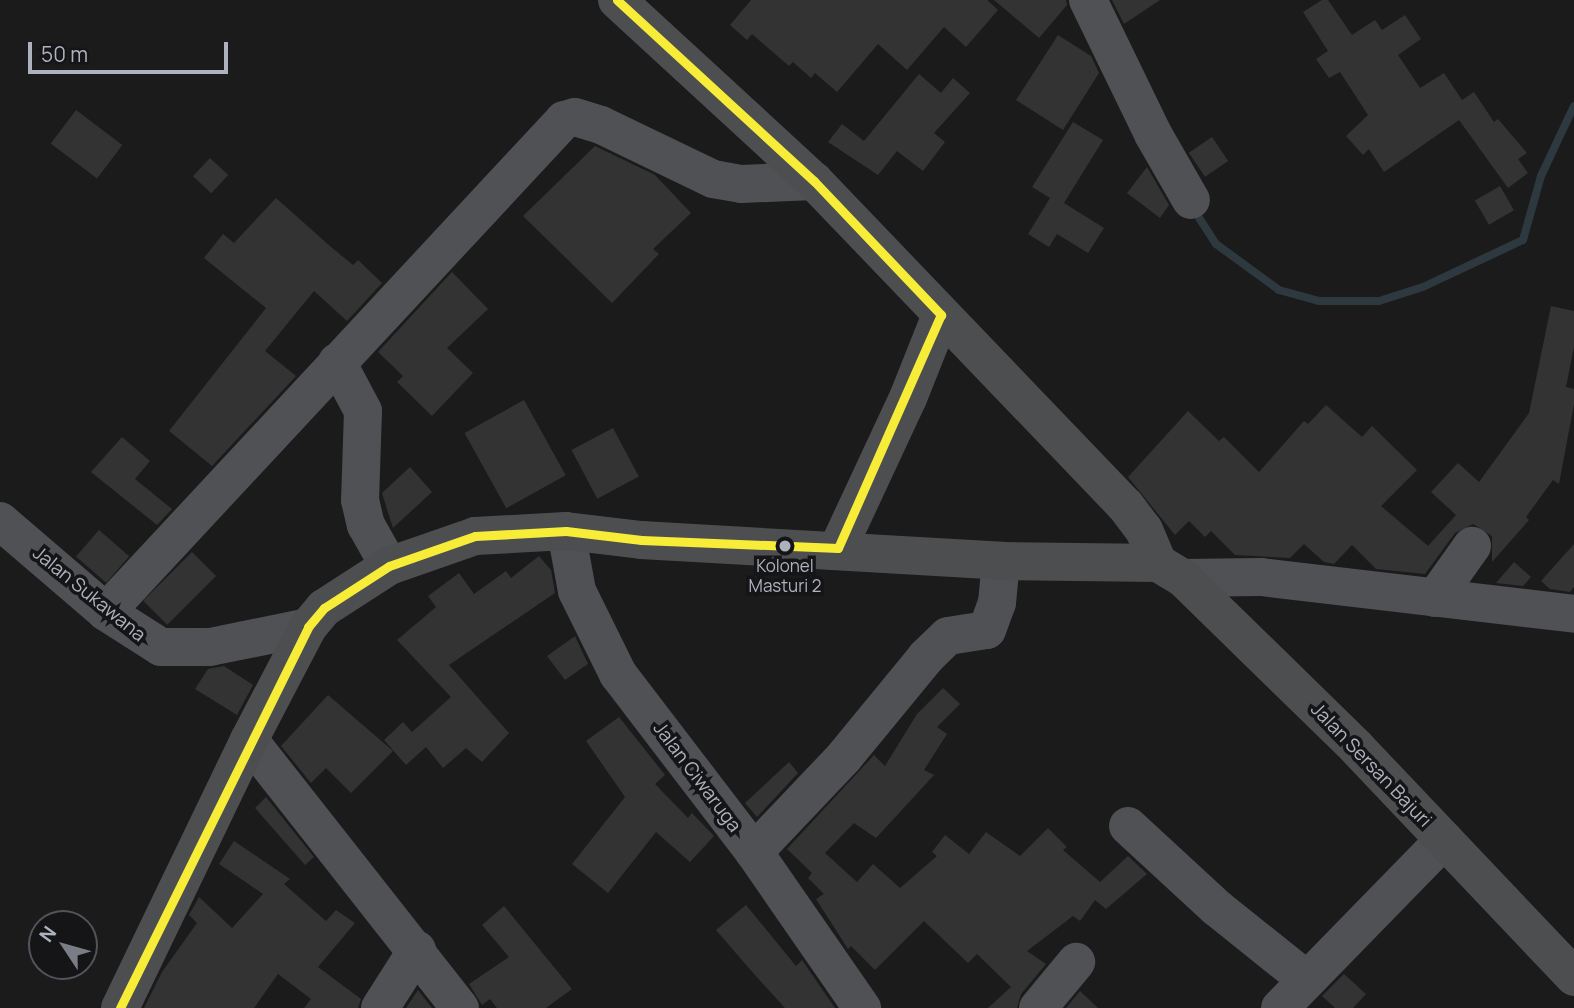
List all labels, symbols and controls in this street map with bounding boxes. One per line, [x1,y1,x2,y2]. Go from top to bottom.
scale bar [32,28,231,72]
text: 50 m [41,40,88,68]
marker: Kolonel Masturi 2 [778,539,792,553]
street label: Jalan Sukawana [28,542,150,646]
place label: Kolonel Masturi 2 [749,556,821,596]
street label: Jalan Sersan Bajuri [1306,698,1436,832]
street label: Jalan Ciwaruga [648,717,746,837]
north arrow [28,910,98,980]
text: N [33,921,62,947]

